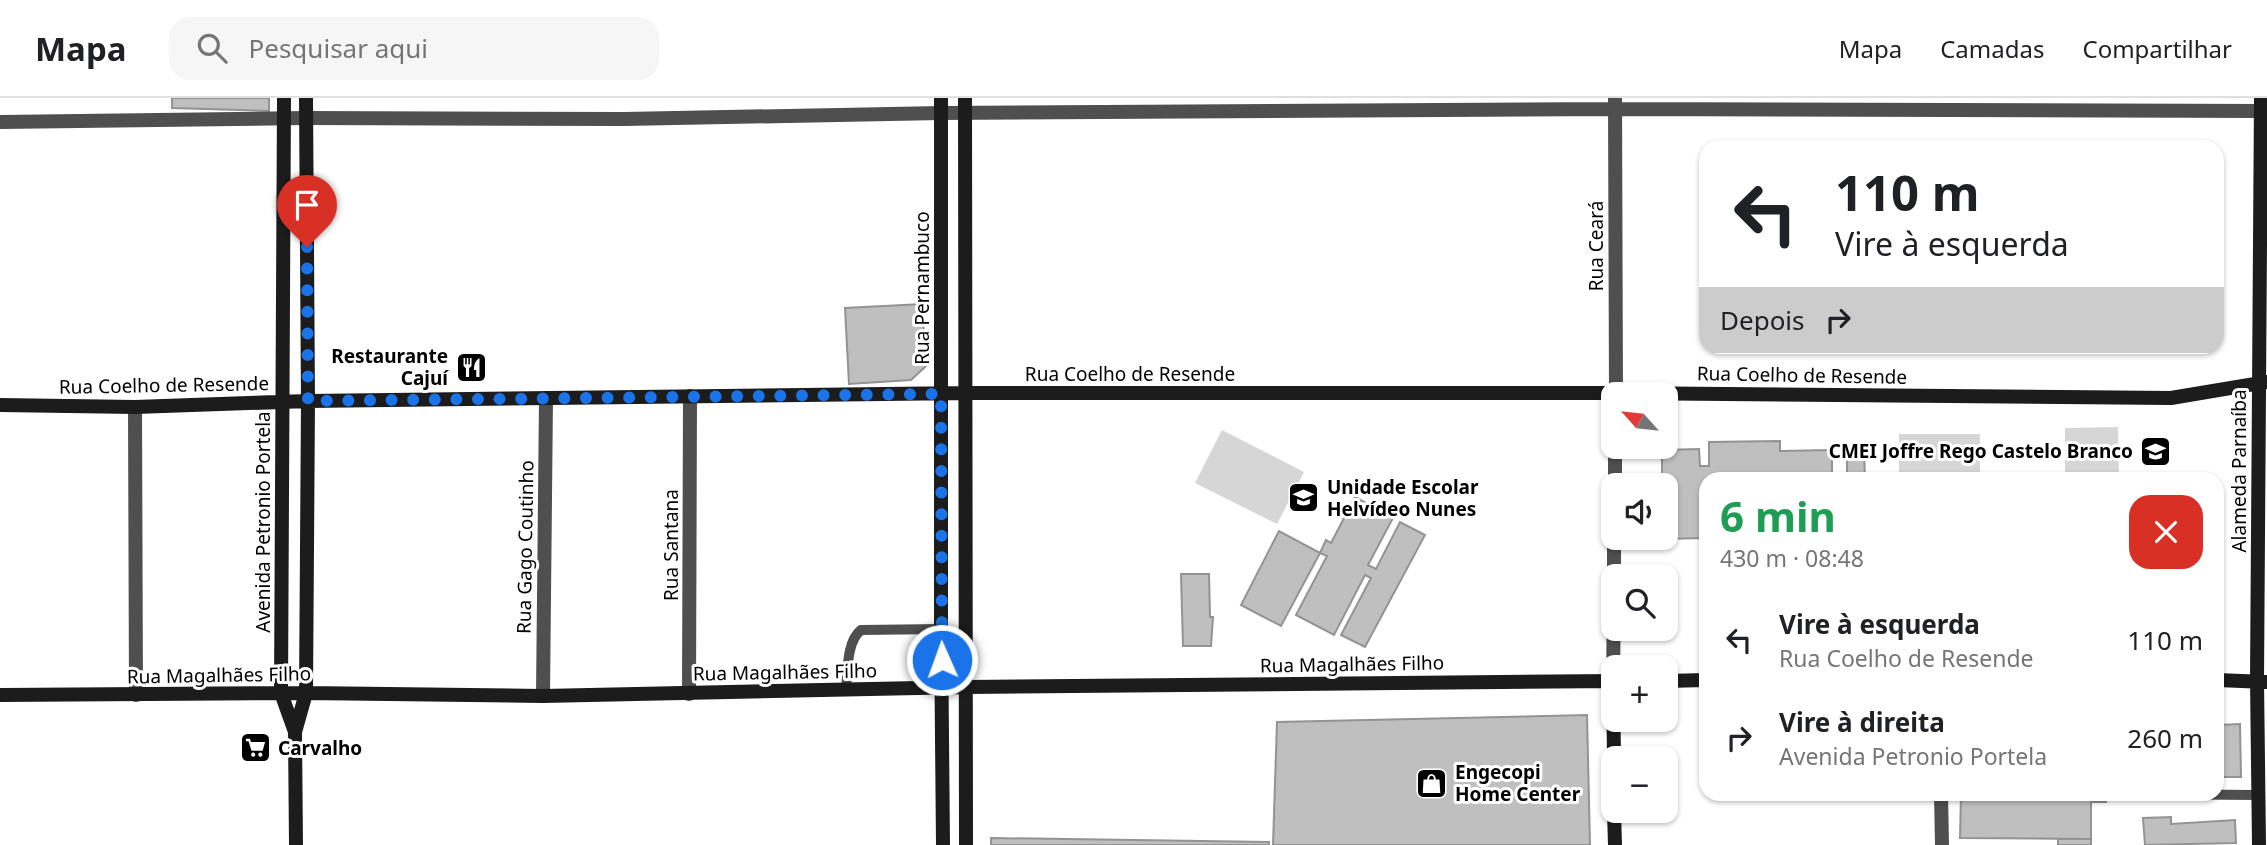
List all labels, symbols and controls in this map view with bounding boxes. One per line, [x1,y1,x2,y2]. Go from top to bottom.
search box [169,17,659,80]
text: Mapa [35,26,127,71]
icon: search [193,29,231,67]
text: Pesquisar aqui [249,30,428,66]
text: Mapa [1839,32,1902,65]
text: Camadas [1940,32,2044,65]
text: Compartilhar [2082,32,2232,65]
text: 110 m [1835,159,1980,225]
icon: left [1720,168,1811,259]
pin [277,175,337,247]
icon: arrive [288,186,326,224]
street label: Rua Ceará [1583,201,1609,291]
street label: Rua Pernambuco [909,211,935,365]
text: Vire à esquerda [1835,222,2069,265]
icon: right [1819,301,1857,339]
text: Depois [1720,302,1805,338]
place label: Restaurante Cajuí [331,343,449,391]
restaurant icon: Restaurante Cajuí [454,350,488,384]
street label: Rua Coelho de Resende [1697,360,1907,390]
street label: Rua Coelho de Resende [1025,361,1235,387]
street label: Rua Coelho de Resende [59,370,269,400]
north arrow [1601,382,1678,458]
map controls [1601,382,1678,823]
street label: Alameda Parnaíba [2226,389,2252,553]
street label: Avenida Petronio Portela [250,411,276,633]
school or university icon: CMEI Joffre Rego Castelo Branco [2139,434,2173,468]
place label: CMEI Joffre Rego Castelo Branco [1829,438,2133,464]
street label: Rua Gago Coutinho [510,460,540,634]
button: sound [1601,473,1678,550]
place label: Unidade Escolar Helvídeo Nunes [1327,474,1479,522]
school or university icon: Unidade Escolar Helvídeo Nunes [1287,481,1321,515]
text: 6 min [1720,487,1836,544]
street label: Rua Santana [658,489,684,601]
button: close [2129,495,2203,569]
text: 430 m · 08:48 [1720,542,1864,574]
button: search [1601,564,1678,641]
text: Vire à esquerda [1779,606,1980,642]
icon: left [1720,621,1758,659]
text: 110 m [2127,622,2203,658]
position arrow [905,623,979,697]
text: Rua Coelho de Resende [1779,642,2034,674]
street label: Rua Magalhães Filho [1260,649,1444,679]
button: + [1601,655,1678,732]
street label: Rua Magalhães Filho [693,657,877,687]
street label: Rua Magalhães Filho [127,660,311,690]
text: Vire à direita [1779,704,1945,740]
icon: right [1720,719,1758,757]
text: 260 m [2127,720,2203,756]
supermarket icon: Carvalho [238,731,272,765]
place label: Carvalho [278,735,362,761]
text: Avenida Petronio Portela [1779,740,2047,772]
button: − [1601,746,1678,823]
place label: Engecopi Home Center [1455,759,1581,807]
shop icon: Engecopi Home Center [1415,766,1449,800]

